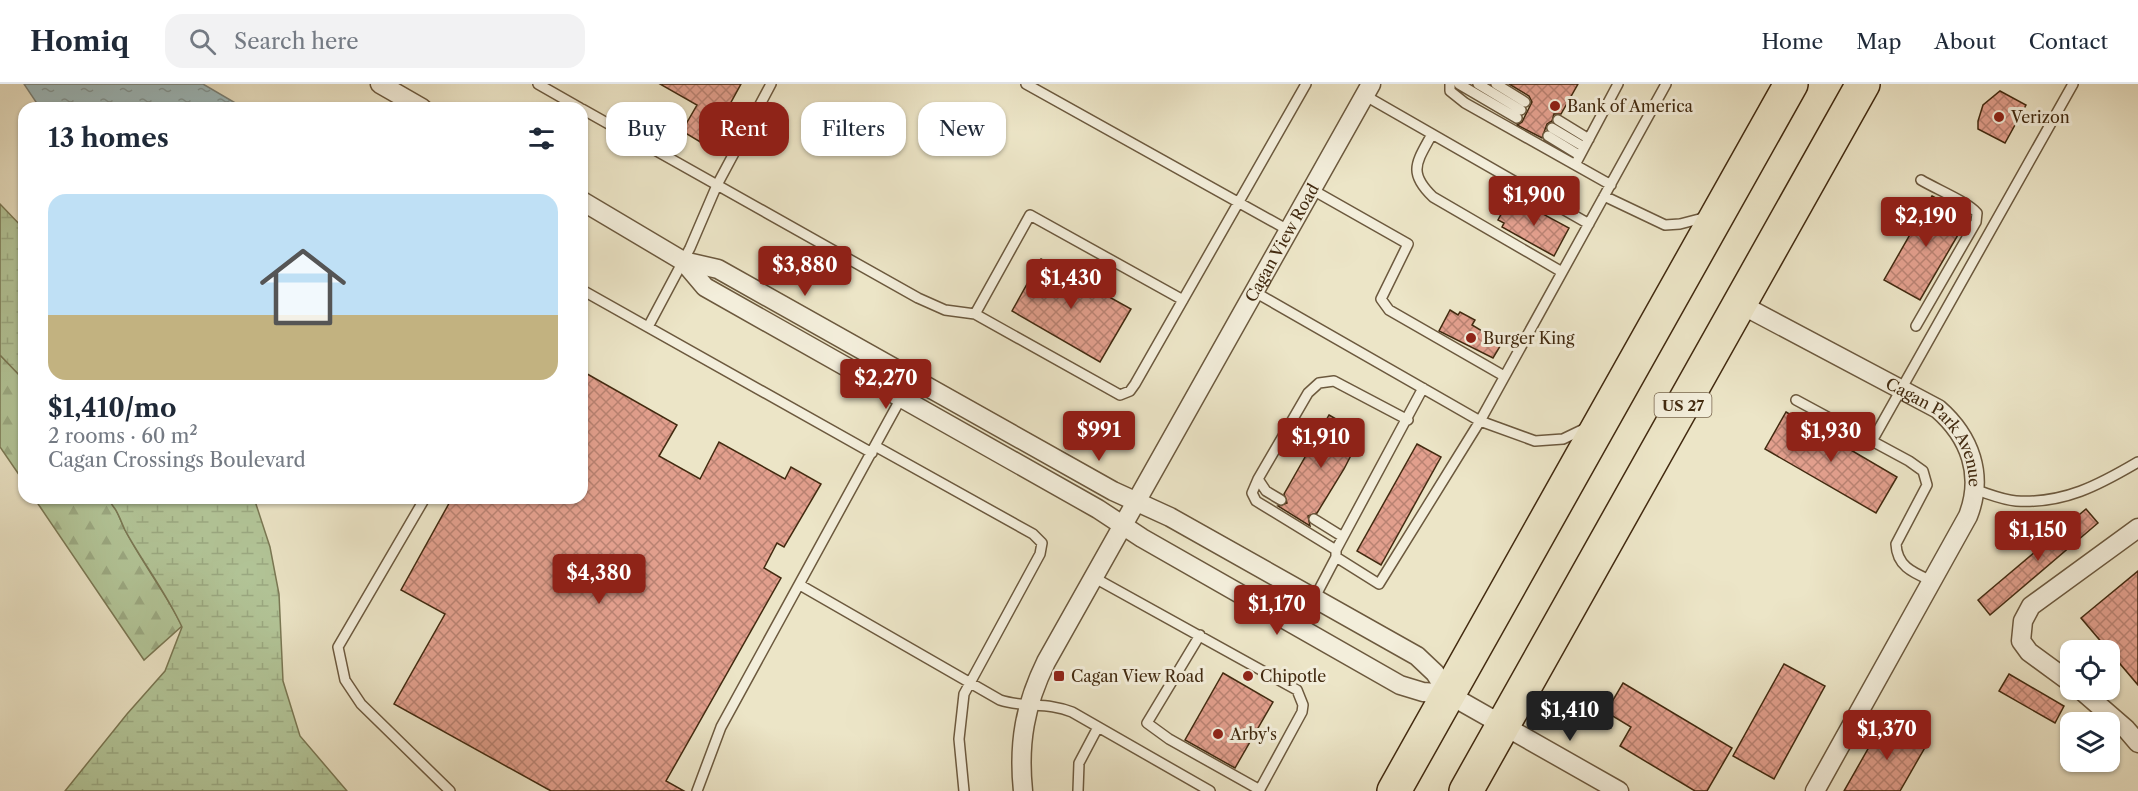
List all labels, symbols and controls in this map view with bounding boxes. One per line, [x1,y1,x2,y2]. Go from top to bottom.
search box [165,14,585,68]
text: Homiq [30,24,129,58]
icon: search [186,25,219,58]
text: Search here [234,28,359,55]
text: Home [1762,29,1823,54]
text: Map [1856,29,1901,54]
text: About [1934,29,1996,54]
text: Contact [2029,29,2108,54]
place label: Bank of America [1567,96,1694,116]
marker: Bank of America [1548,99,1562,113]
chip: Buy [606,102,687,156]
chip: Rent [699,102,789,156]
chip: Filters [801,102,906,156]
chip: New [918,102,1006,156]
place label: Verizon [2010,107,2070,127]
marker: Verizon [1992,110,2006,124]
text: 13 homes [48,122,169,154]
icon: filters [525,122,558,155]
pin: $1,900 [1485,176,1583,227]
street label: Cagan View Road [1240,180,1323,306]
text: $1,900 [1503,183,1565,207]
pin: $2,190 [1877,197,1975,248]
text: $2,190 [1895,204,1957,228]
icon: home [249,233,357,341]
pin: $3,880 [756,246,854,297]
text: $3,880 [772,253,838,277]
pin: $1,430 [1022,259,1120,310]
text: $1,430 [1040,266,1102,290]
place label: Burger King [1483,328,1575,348]
marker: Burger King [1464,331,1478,345]
pin: $2,270 [837,359,935,410]
text: $2,270 [854,366,918,390]
street label: Cagan Park Avenue [1882,373,1985,487]
text: $1,410/mo [48,392,177,424]
road number: US 27 [1654,393,1712,417]
pin: $991 [1063,411,1135,462]
pin: $1,930 [1782,412,1880,463]
text: $991 [1077,418,1121,442]
pin: $1,910 [1272,418,1370,469]
text: $1,930 [1800,419,1862,443]
text: 2 rooms · 60 m² [48,424,198,448]
text: $1,910 [1292,425,1350,449]
text: Cagan Crossings Boulevard [48,448,306,472]
pin: $1,150 [1989,511,2087,562]
text: $1,150 [2009,518,2067,542]
pin: $4,380 [550,554,648,605]
text: $4,380 [567,561,631,585]
pin: $1,170 [1228,585,1326,636]
text: $1,170 [1248,592,1306,616]
map controls [2060,640,2120,772]
button: locate [2060,640,2120,700]
place label: Cagan View Road [1071,666,1204,686]
place label: Chipotle [1260,666,1326,686]
marker: Cagan View Road [1052,669,1066,683]
marker: Chipotle [1241,669,1255,683]
pin: $1,410 [1521,691,1619,742]
text: $1,410 [1540,698,1600,722]
pin: $1,370 [1838,710,1936,761]
button: layers [2060,712,2120,772]
text: $1,370 [1857,717,1917,741]
place label: Arby's [1229,724,1277,744]
marker: Arby's [1211,727,1225,741]

